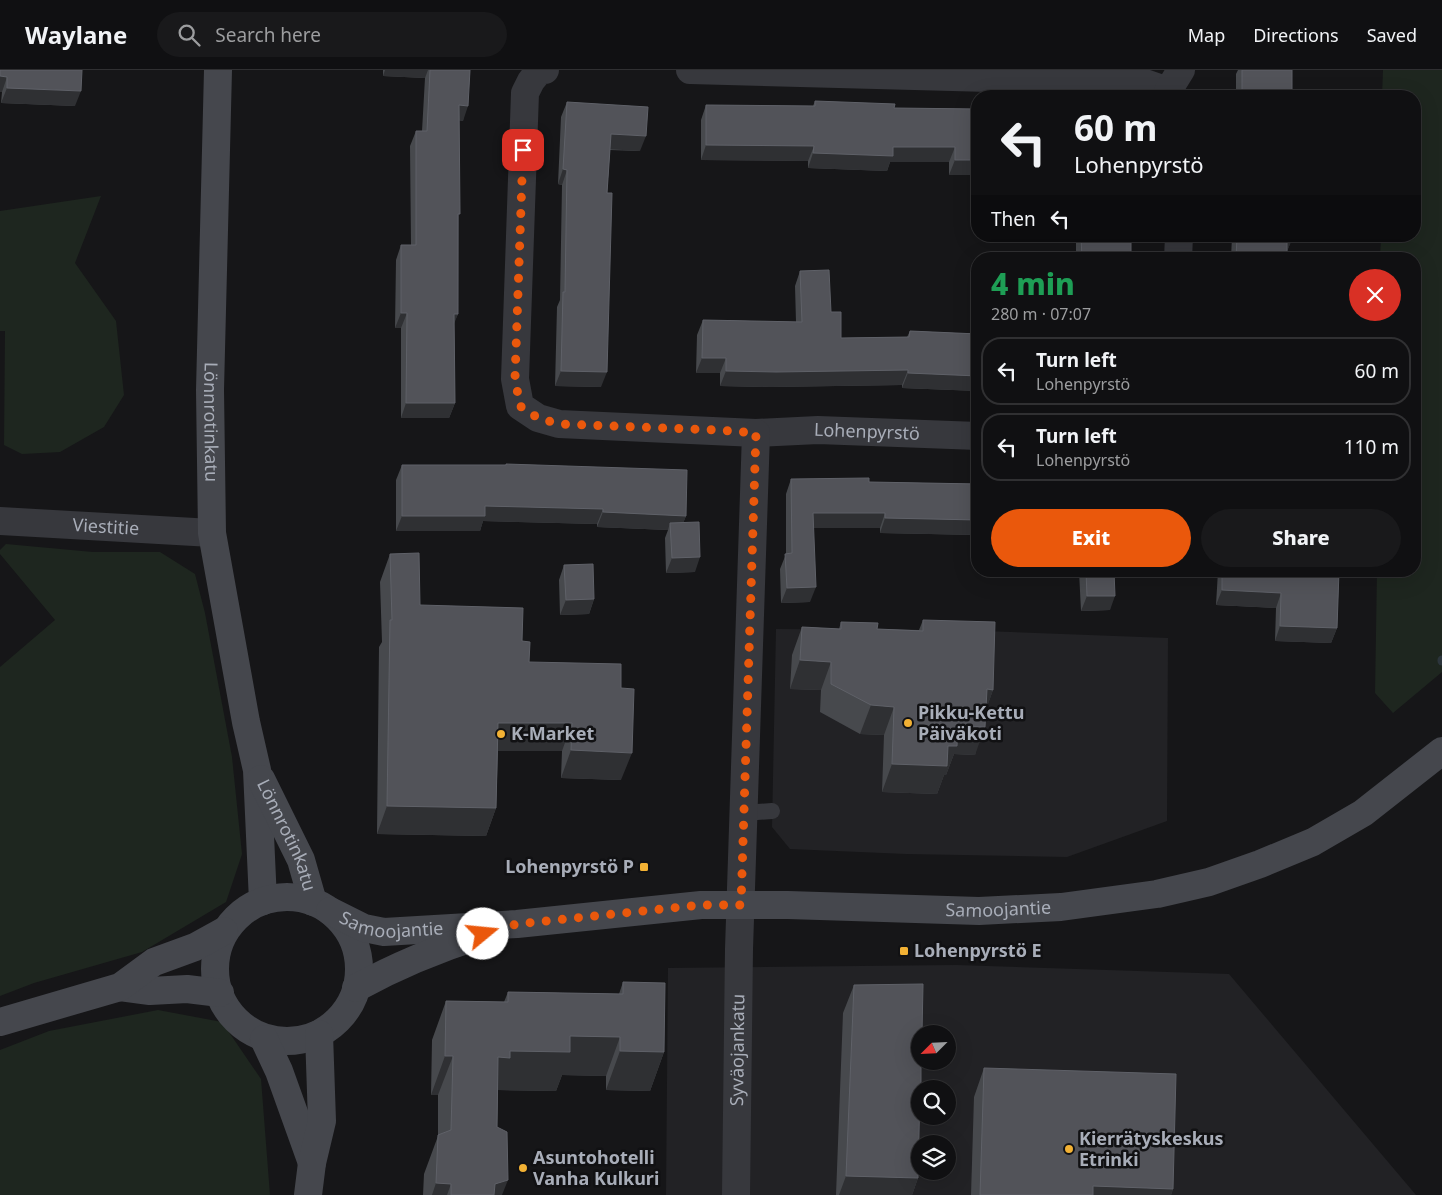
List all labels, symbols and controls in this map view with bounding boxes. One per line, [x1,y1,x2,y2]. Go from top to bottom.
search box [157,12,507,57]
text: Waylane [25,18,127,51]
icon: search [175,21,203,49]
text: Search here [215,22,321,48]
text: Map [1188,23,1225,47]
text: Directions [1253,23,1339,47]
text: Saved [1367,23,1417,47]
text: 60 m [1074,104,1157,151]
icon: left [991,110,1056,175]
pin [502,129,544,171]
icon: arrive [509,136,537,164]
text: Lohenpyrstö [1074,149,1204,179]
icon: left [1046,205,1074,233]
text: Then [991,206,1036,232]
text: 4 min [991,263,1075,304]
button: close [1349,269,1401,321]
text: 280 m · 07:07 [991,303,1091,325]
text: Turn left [1036,347,1117,373]
icon: left [993,357,1021,385]
text: 60 m [1355,358,1399,384]
street label: Lönnrotinkatu [199,362,224,482]
text: Lohenpyrstö [1036,373,1130,395]
street label: Lohenpyrstö [814,417,920,445]
text: Turn left [1036,423,1117,449]
icon: left [993,433,1021,461]
text: 110 m [1344,434,1399,460]
text: Lohenpyrstö [1036,449,1130,471]
button: Exit [991,509,1191,567]
button: Share [1201,509,1401,567]
street label: Viestitie [72,512,140,540]
place label: Pikku-Kettu Päiväkoti [918,700,1024,745]
marker: Pikku-Kettu Päiväkoti [902,717,914,729]
place label: K-Market [511,721,594,745]
marker: K-Market [495,728,507,740]
street label: Lönnrotinkatu [252,775,322,894]
place label: Lohenpyrstö P [505,854,634,878]
marker: Lohenpyrstö P [638,861,650,873]
street label: Samoojantie [945,894,1052,922]
street label: Samoojantie [336,905,444,943]
position arrow [456,907,508,959]
place label: Lohenpyrstö E [914,938,1042,962]
marker: Lohenpyrstö E [898,945,910,957]
street label: Syväojankatu [724,994,749,1106]
north arrow [911,1025,956,1070]
map controls [911,1025,956,1180]
button: search [911,1080,956,1125]
place label: Kierrätyskeskus Etrinki [1079,1126,1224,1171]
button: layers [911,1135,956,1180]
marker: Kierrätyskeskus Etrinki [1063,1143,1075,1155]
place label: Asuntohotelli Vanha Kulkuri [533,1145,659,1190]
marker: Asuntohotelli Vanha Kulkuri [517,1162,529,1174]

